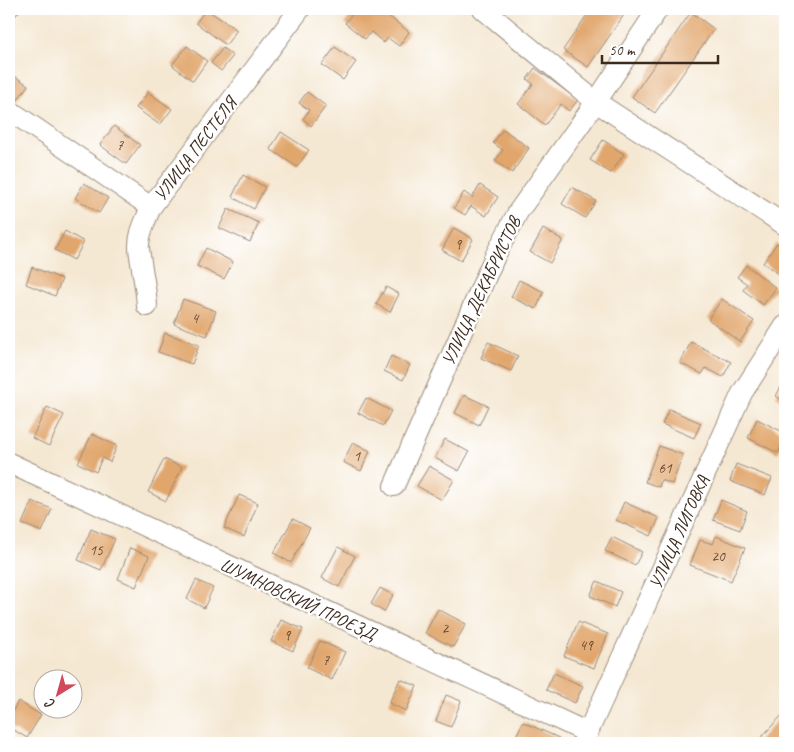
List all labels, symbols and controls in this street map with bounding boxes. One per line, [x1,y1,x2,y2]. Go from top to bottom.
scale bar [602,32,718,64]
text: 50 m [609,41,636,60]
street label: УЛИЦА ПЕСТЕЛЯ [149,91,243,205]
house number: 7 [117,136,125,155]
street label: УЛИЦА ДЕКАБРИСТОВ [437,211,526,369]
house number: 9 [455,235,463,254]
house number: 4 [192,309,200,328]
house number: 1 [354,447,362,466]
house number: 61 [658,459,673,478]
street label: УЛИЦА ЛИГОВКА [644,471,714,592]
house number: 15 [89,541,104,560]
house number: 20 [711,547,726,566]
street label: ШУМНОВСКИЙ ПРОЕЗД [217,553,381,646]
house number: 2 [442,619,450,638]
house number: 9 [284,626,292,645]
house number: 49 [579,636,594,655]
house number: 7 [323,651,331,670]
north arrow [32,670,82,720]
text: С [41,694,58,713]

